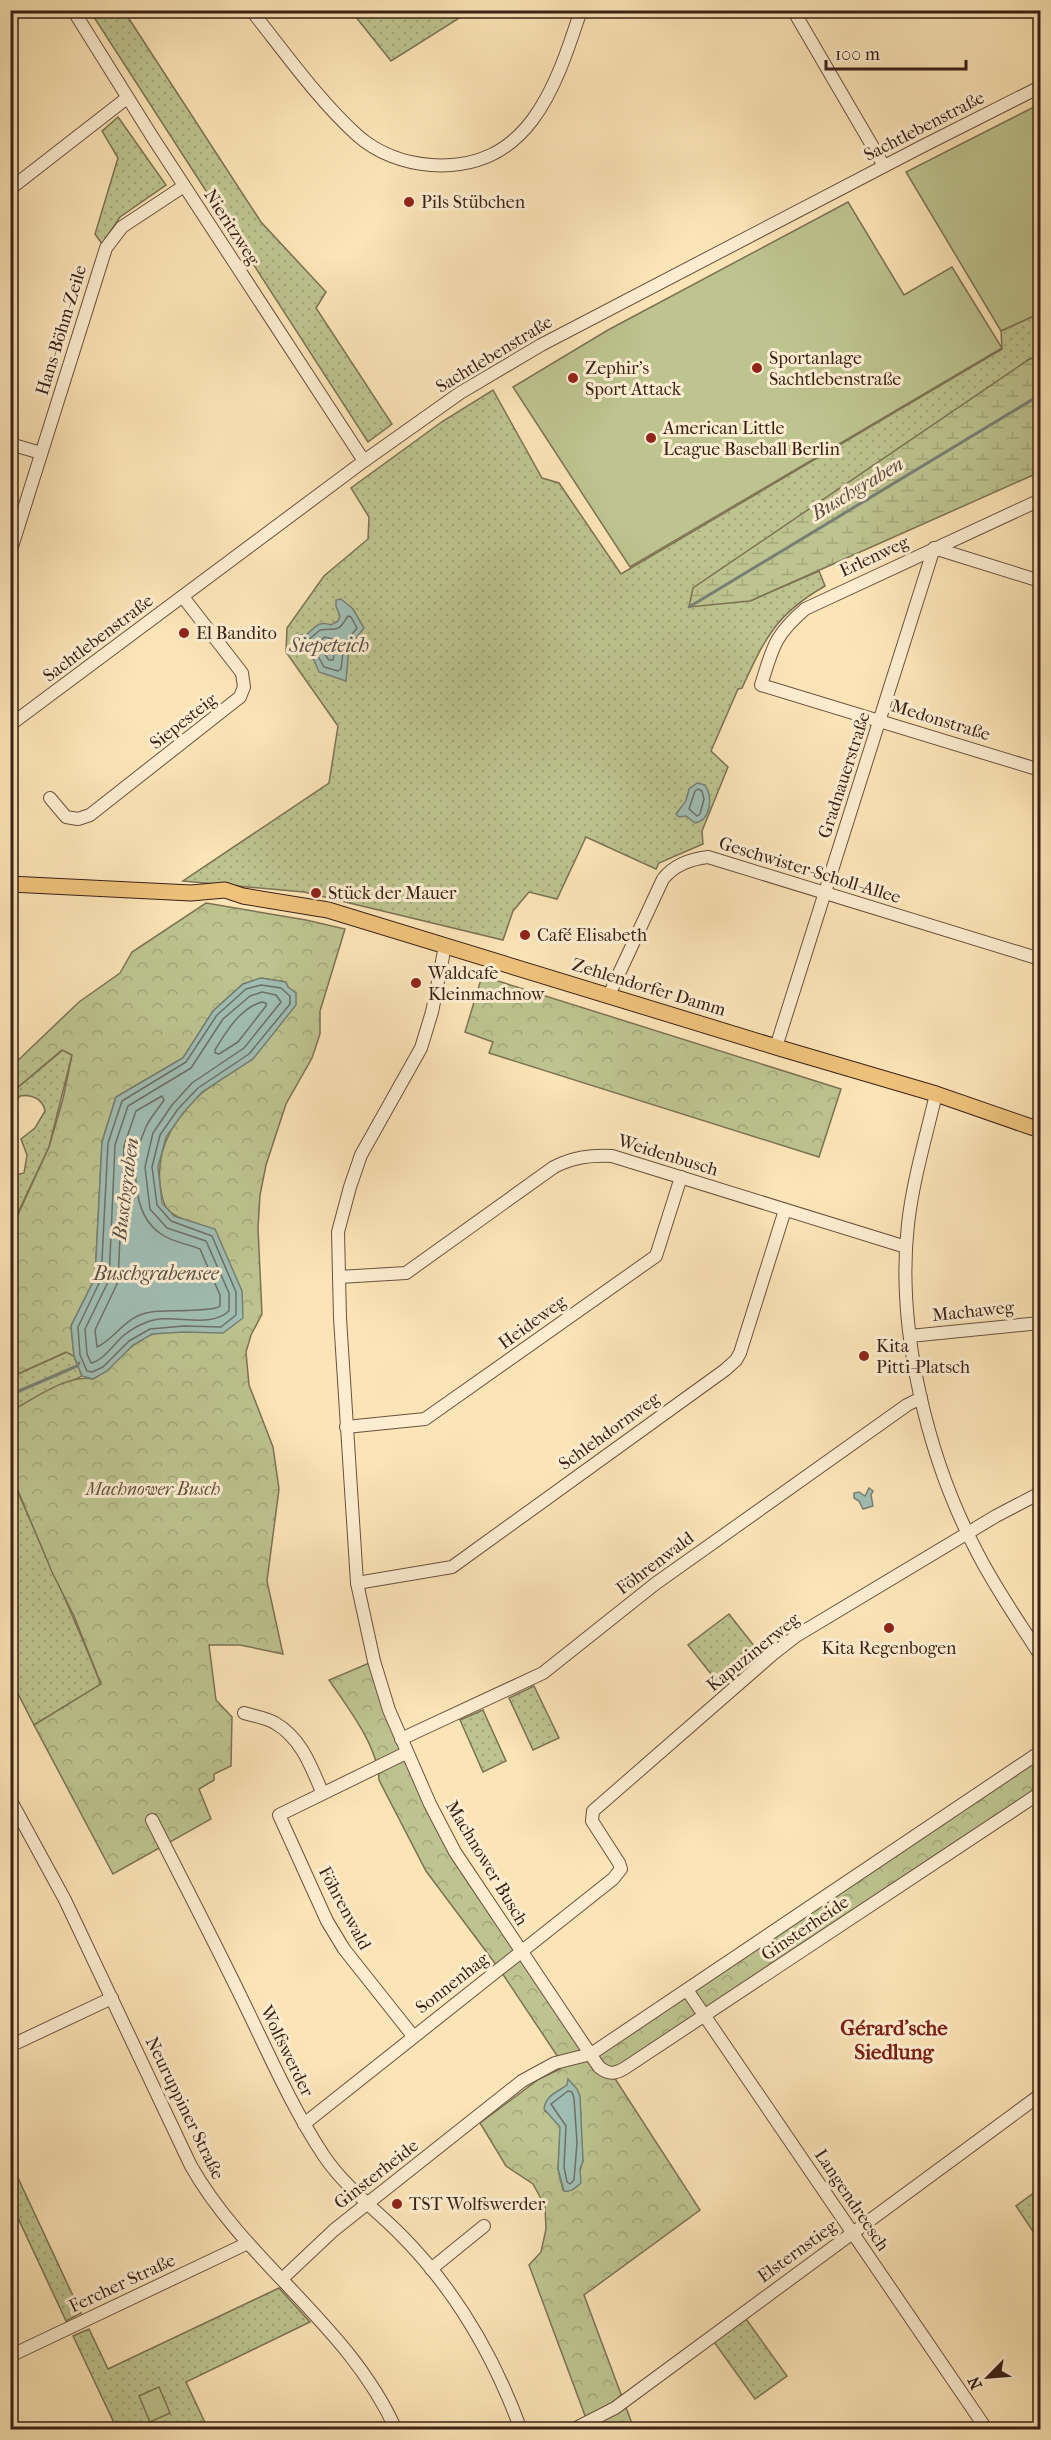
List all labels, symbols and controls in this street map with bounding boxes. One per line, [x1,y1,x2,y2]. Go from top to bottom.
scale bar [826,33,966,71]
text: 100 m [835,44,880,65]
street label: Sachtlebenstraße [861,87,988,166]
street label: Nieritzweg [199,185,264,270]
place label: Pils Stübchen [421,192,526,213]
marker: Pils Stübchen [402,195,416,209]
street label: Hans-Böhm-Zeile [32,262,91,398]
street label: Sachtlebenstraße [432,311,556,397]
place label: Sportanlage Sachtlebenstraße [769,348,901,390]
place label: Zephir's Sport Attack [585,358,682,400]
marker: Sportanlage Sachtlebenstraße [750,361,764,375]
marker: Zephir's Sport Attack [566,371,580,385]
place label: American Little League Baseball Berlin [662,418,841,460]
marker: American Little League Baseball Berlin [644,431,658,445]
water label: Buschgraben [806,452,908,525]
street label: Erlenweg [836,531,912,582]
street label: Sachtlebenstraße [39,590,157,687]
place label: El Bandito [196,623,277,644]
marker: El Bandito [177,626,191,640]
water label: Siepeteich [288,634,369,657]
street label: Siepesteig [146,689,221,754]
street label: Medonstraße [889,695,993,745]
street label: Gradnauerstraße [814,709,875,841]
street label: Geschwister-Scholl-Allee [716,833,903,908]
place label: Stück der Mauer [328,883,457,904]
marker: Stück der Mauer [309,886,323,900]
place label: Café Elisabeth [537,925,647,946]
marker: Café Elisabeth [518,928,532,942]
street label: Zehlendorfer Damm [569,954,728,1021]
place label: Waldcafe Kleinmachnow [427,963,545,1005]
marker: Waldcafe Kleinmachnow [409,976,423,990]
street label: Weidenbusch [614,1130,721,1181]
water label: Buschgraben [108,1136,143,1243]
water label: Buschgrabensee [92,1262,220,1285]
street label: Heideweg [494,1291,570,1354]
street label: Machaweg [931,1297,1015,1326]
place label: Kita Pitti-Platsch [876,1336,970,1378]
marker: Kita Pitti-Platsch [857,1349,871,1363]
street label: Schlehdornweg [555,1388,664,1475]
park label: Machnower Busch [84,1479,220,1500]
street label: Föhrenwald [612,1527,698,1599]
street label: Kapuzinerweg [703,1608,804,1696]
marker: Kita Regenbogen [882,1621,896,1635]
place label: Kita Regenbogen [821,1638,957,1659]
street label: Machnower Busch [441,1797,532,1929]
street label: Föhrenwald [314,1863,375,1954]
street label: Ginsterheide [758,1891,853,1965]
street label: Sonnenhag [412,1948,493,2018]
street label: Wolfswerder [255,2001,318,2100]
district label: Gérard’sche Siedlung [840,2016,948,2064]
street label: Neuruppiner Straße [141,2033,228,2183]
street label: Ginsterheide [330,2135,423,2214]
street label: Langendreesch [810,2145,893,2255]
place label: TST Wolfswerder [409,2194,545,2215]
marker: TST Wolfswerder [390,2197,404,2211]
street label: Elsternstieg [754,2215,841,2287]
street label: Fercher Straße [66,2250,179,2317]
north arrow [958,2347,1018,2407]
text: N [963,2373,986,2393]

